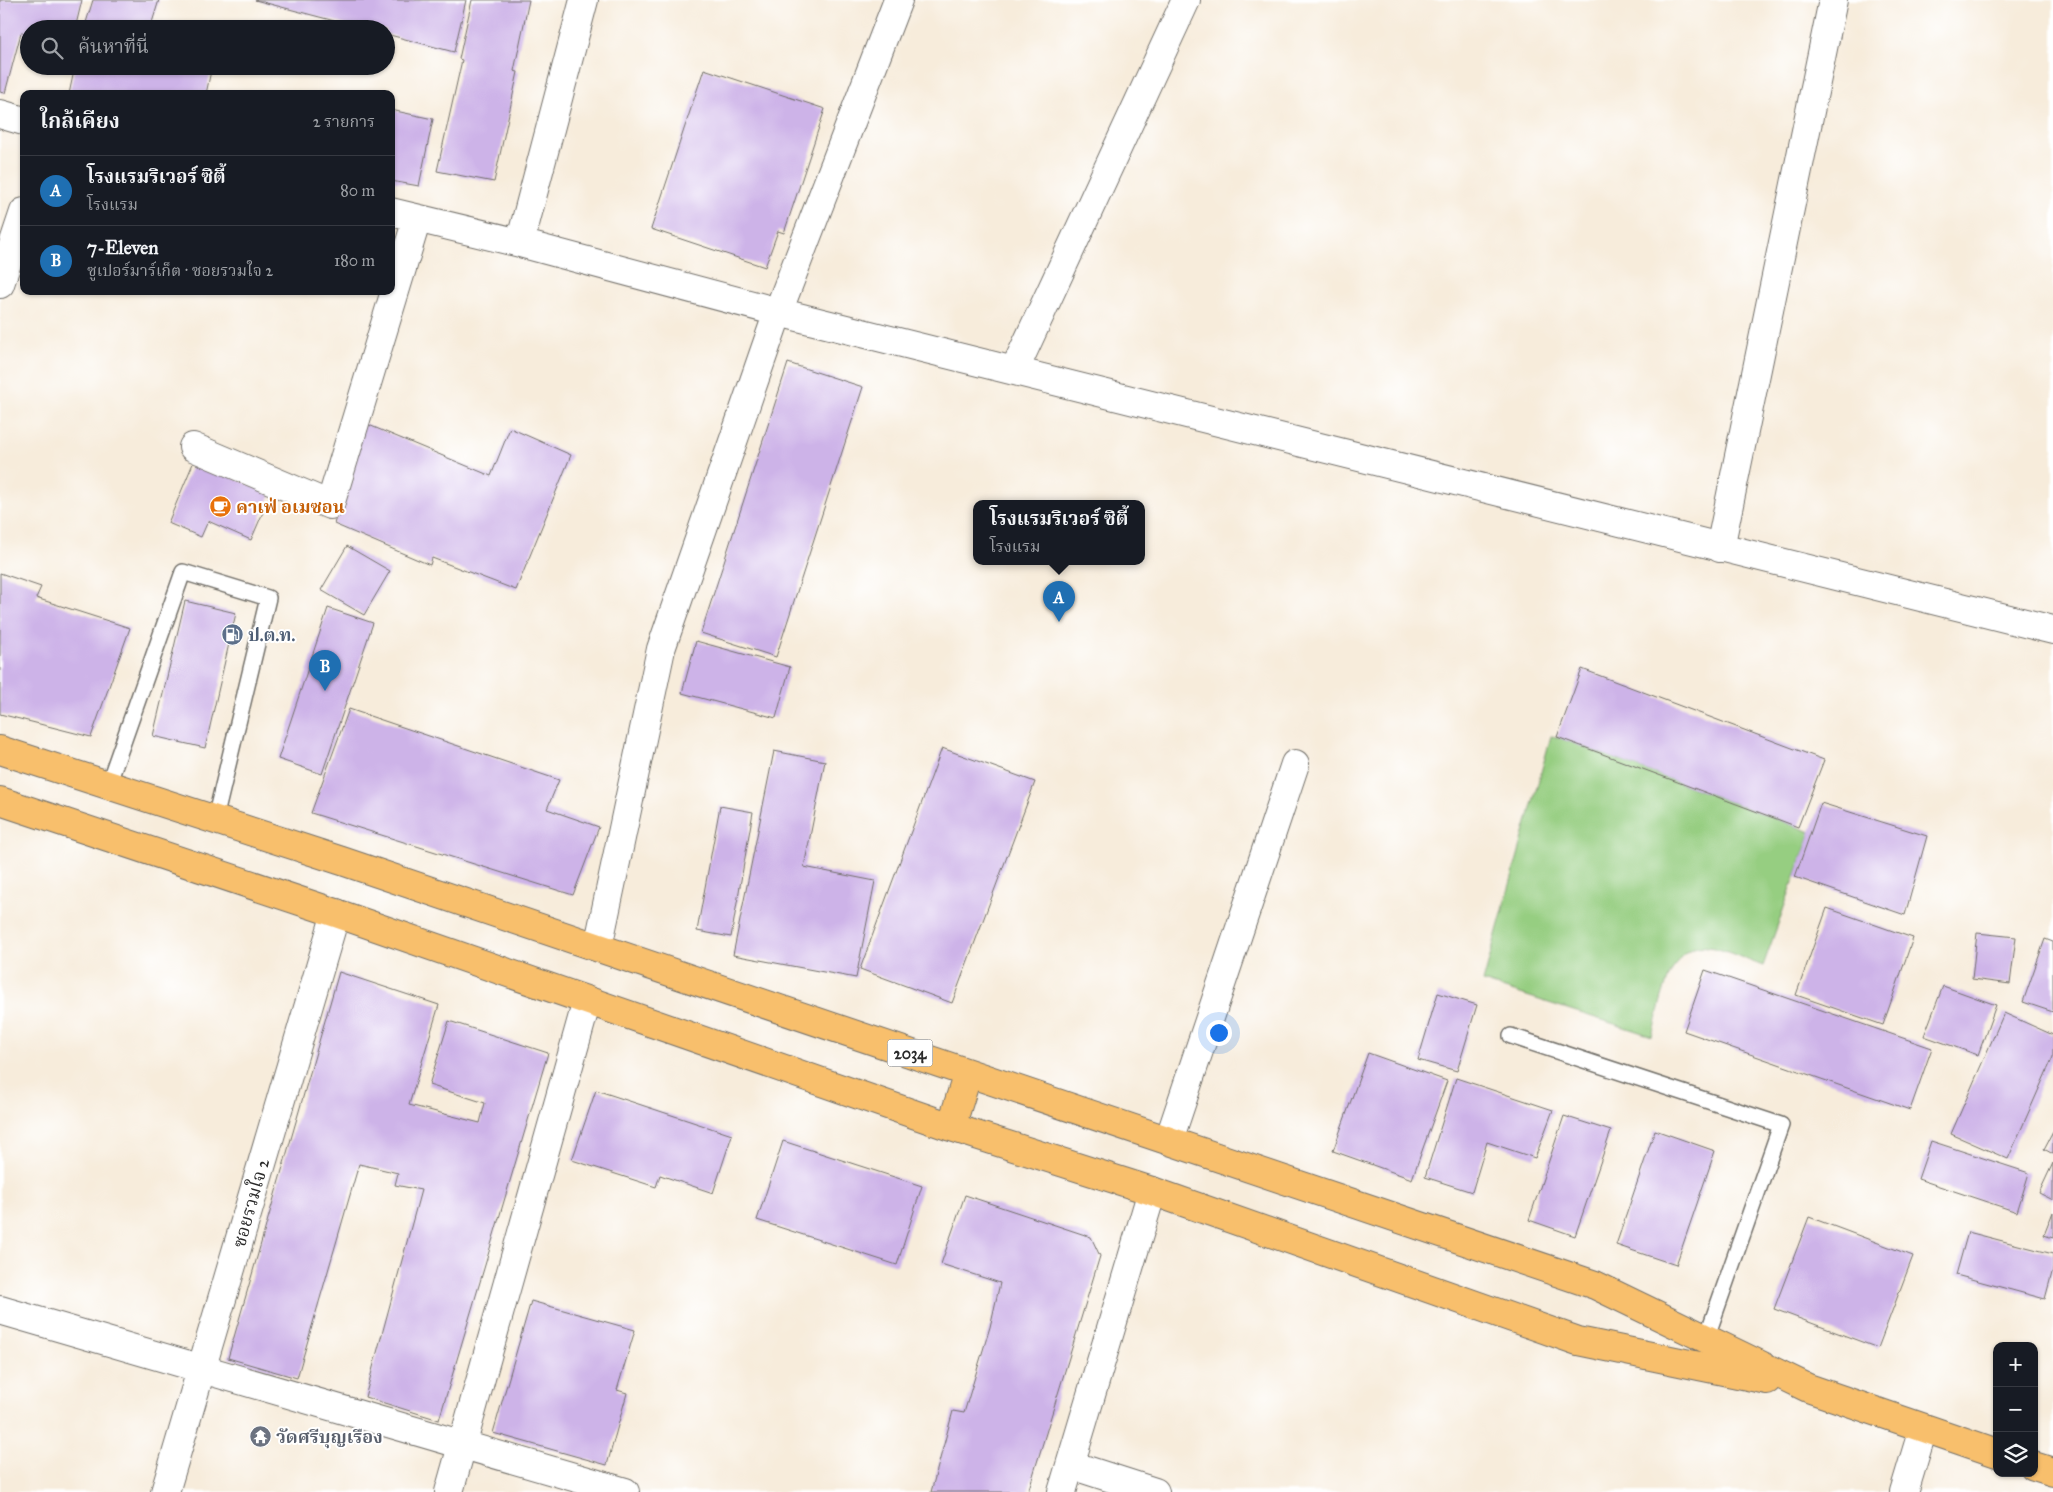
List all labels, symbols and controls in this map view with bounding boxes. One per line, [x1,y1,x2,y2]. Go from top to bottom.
search box [20,20,395,75]
icon: search [38,34,66,62]
text: ค้นหาที่นี่ [78,35,149,58]
text: ใกล้เคียง [40,108,120,134]
text: 2 รายการ [313,112,375,131]
text: โรงแรมริเวอร์ ซิตี้ [87,165,226,188]
text: A [51,181,61,200]
text: 80 m [340,181,375,200]
text: โรงแรม [87,195,138,214]
text: 7-Eleven [87,236,159,259]
text: B [51,251,61,270]
text: 180 m [334,251,375,270]
text: ซูเปอร์มาร์เก็ต · ซอยรวมใจ 2 [87,261,273,280]
cafe icon: คาเฟ่ อเมซอน [208,495,232,519]
place label: คาเฟ่ อเมซอน [236,496,345,518]
popup [973,500,1145,565]
text: โรงแรมริเวอร์ ซิตี้ [990,507,1128,530]
text: โรงแรม [990,537,1040,556]
pin: A [1043,581,1075,622]
fuel station icon: ป.ต.ท. [220,623,244,647]
place label: ป.ต.ท. [248,624,295,646]
pin: B [309,650,341,691]
your location [1206,1020,1232,1046]
road number: 2034 [888,1040,932,1066]
street label: ซอยรวมใจ 2 [227,1156,274,1250]
map controls [1993,1342,2038,1477]
button: + [1993,1342,2038,1387]
button: − [1993,1387,2038,1432]
temple icon: วัดศรีบุญเรือง [248,1425,272,1449]
place label: วัดศรีบุญเรือง [276,1426,383,1449]
button: layers [1993,1432,2038,1477]

